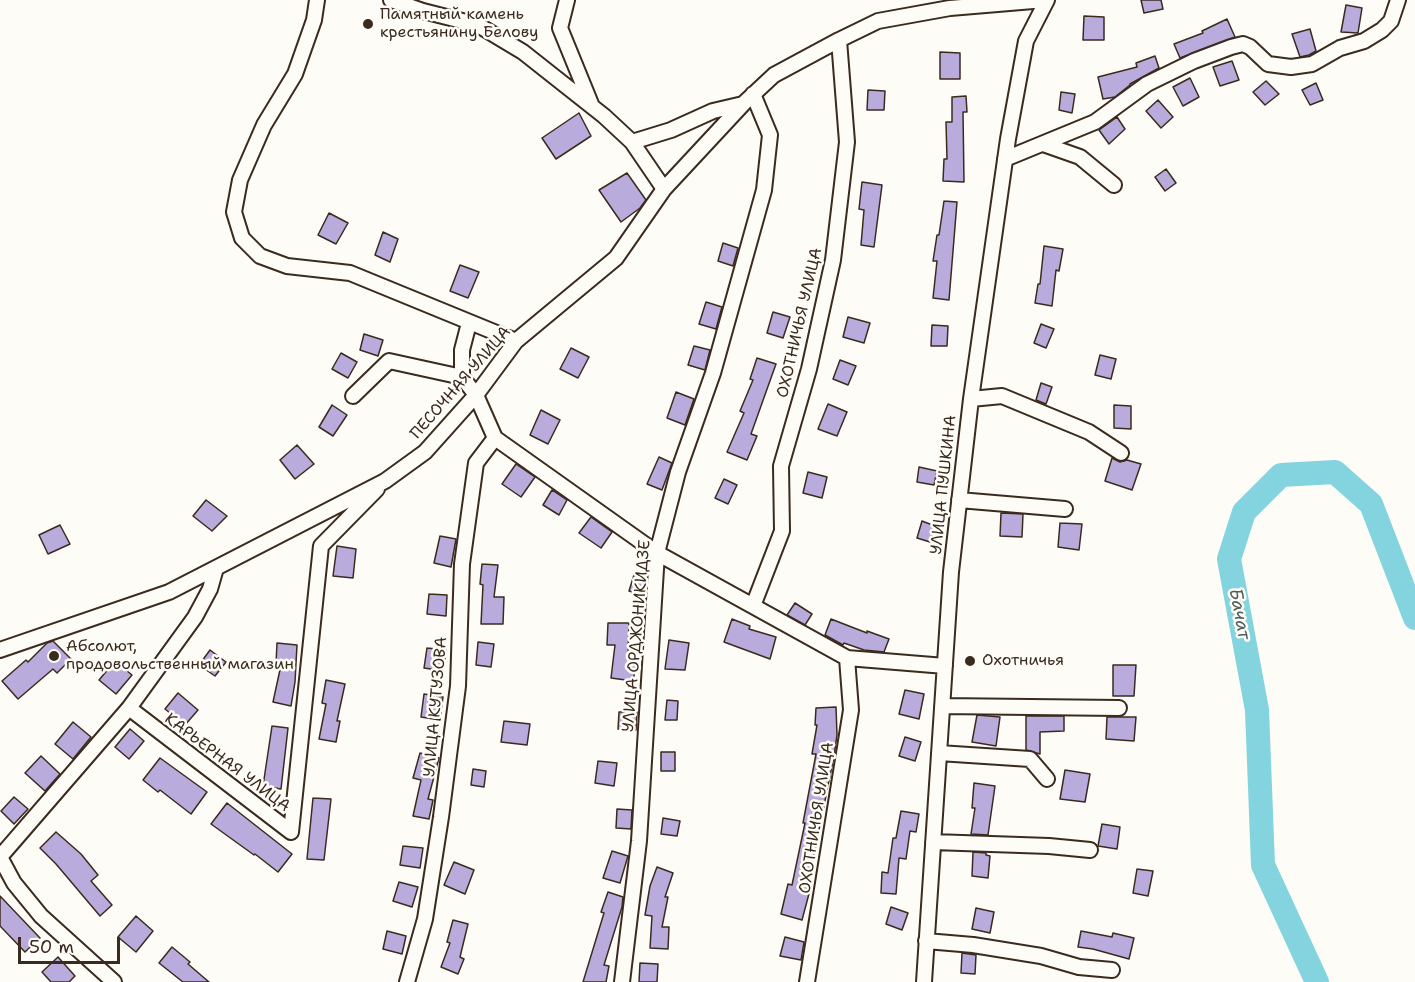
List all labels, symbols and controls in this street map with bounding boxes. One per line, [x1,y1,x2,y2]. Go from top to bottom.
place label: Памятный камень крестьянину Белову [380,5,538,43]
marker: Памятный камень крестьянину Белову [361,17,375,31]
street label: ОХОТНИЧЬЯ УЛИЦА [773,246,827,400]
street label: ПЕСОЧНАЯ УЛИЦА [407,323,515,443]
street label: УЛИЦА ПУШКИНА [927,414,961,556]
street label: УЛИЦА ОРДЖОНИКИДЗЕ [619,539,655,733]
water label: Бачат [1223,587,1255,641]
street label: УЛИЦА КУТУЗОВА [420,636,452,778]
place label: Абсолют, продовольственный магазин [66,637,294,675]
marker: Абсолют, продовольственный магазин [47,649,61,663]
place label: Охотничья [982,651,1064,671]
marker: Охотничья [963,654,977,668]
street label: КАРЬЕРНАЯ УЛИЦА [161,710,293,816]
street label: ОХОТНИЧЬЯ УЛИЦА [796,741,838,895]
scale bar [21,925,123,963]
text: 50 m [29,935,74,959]

